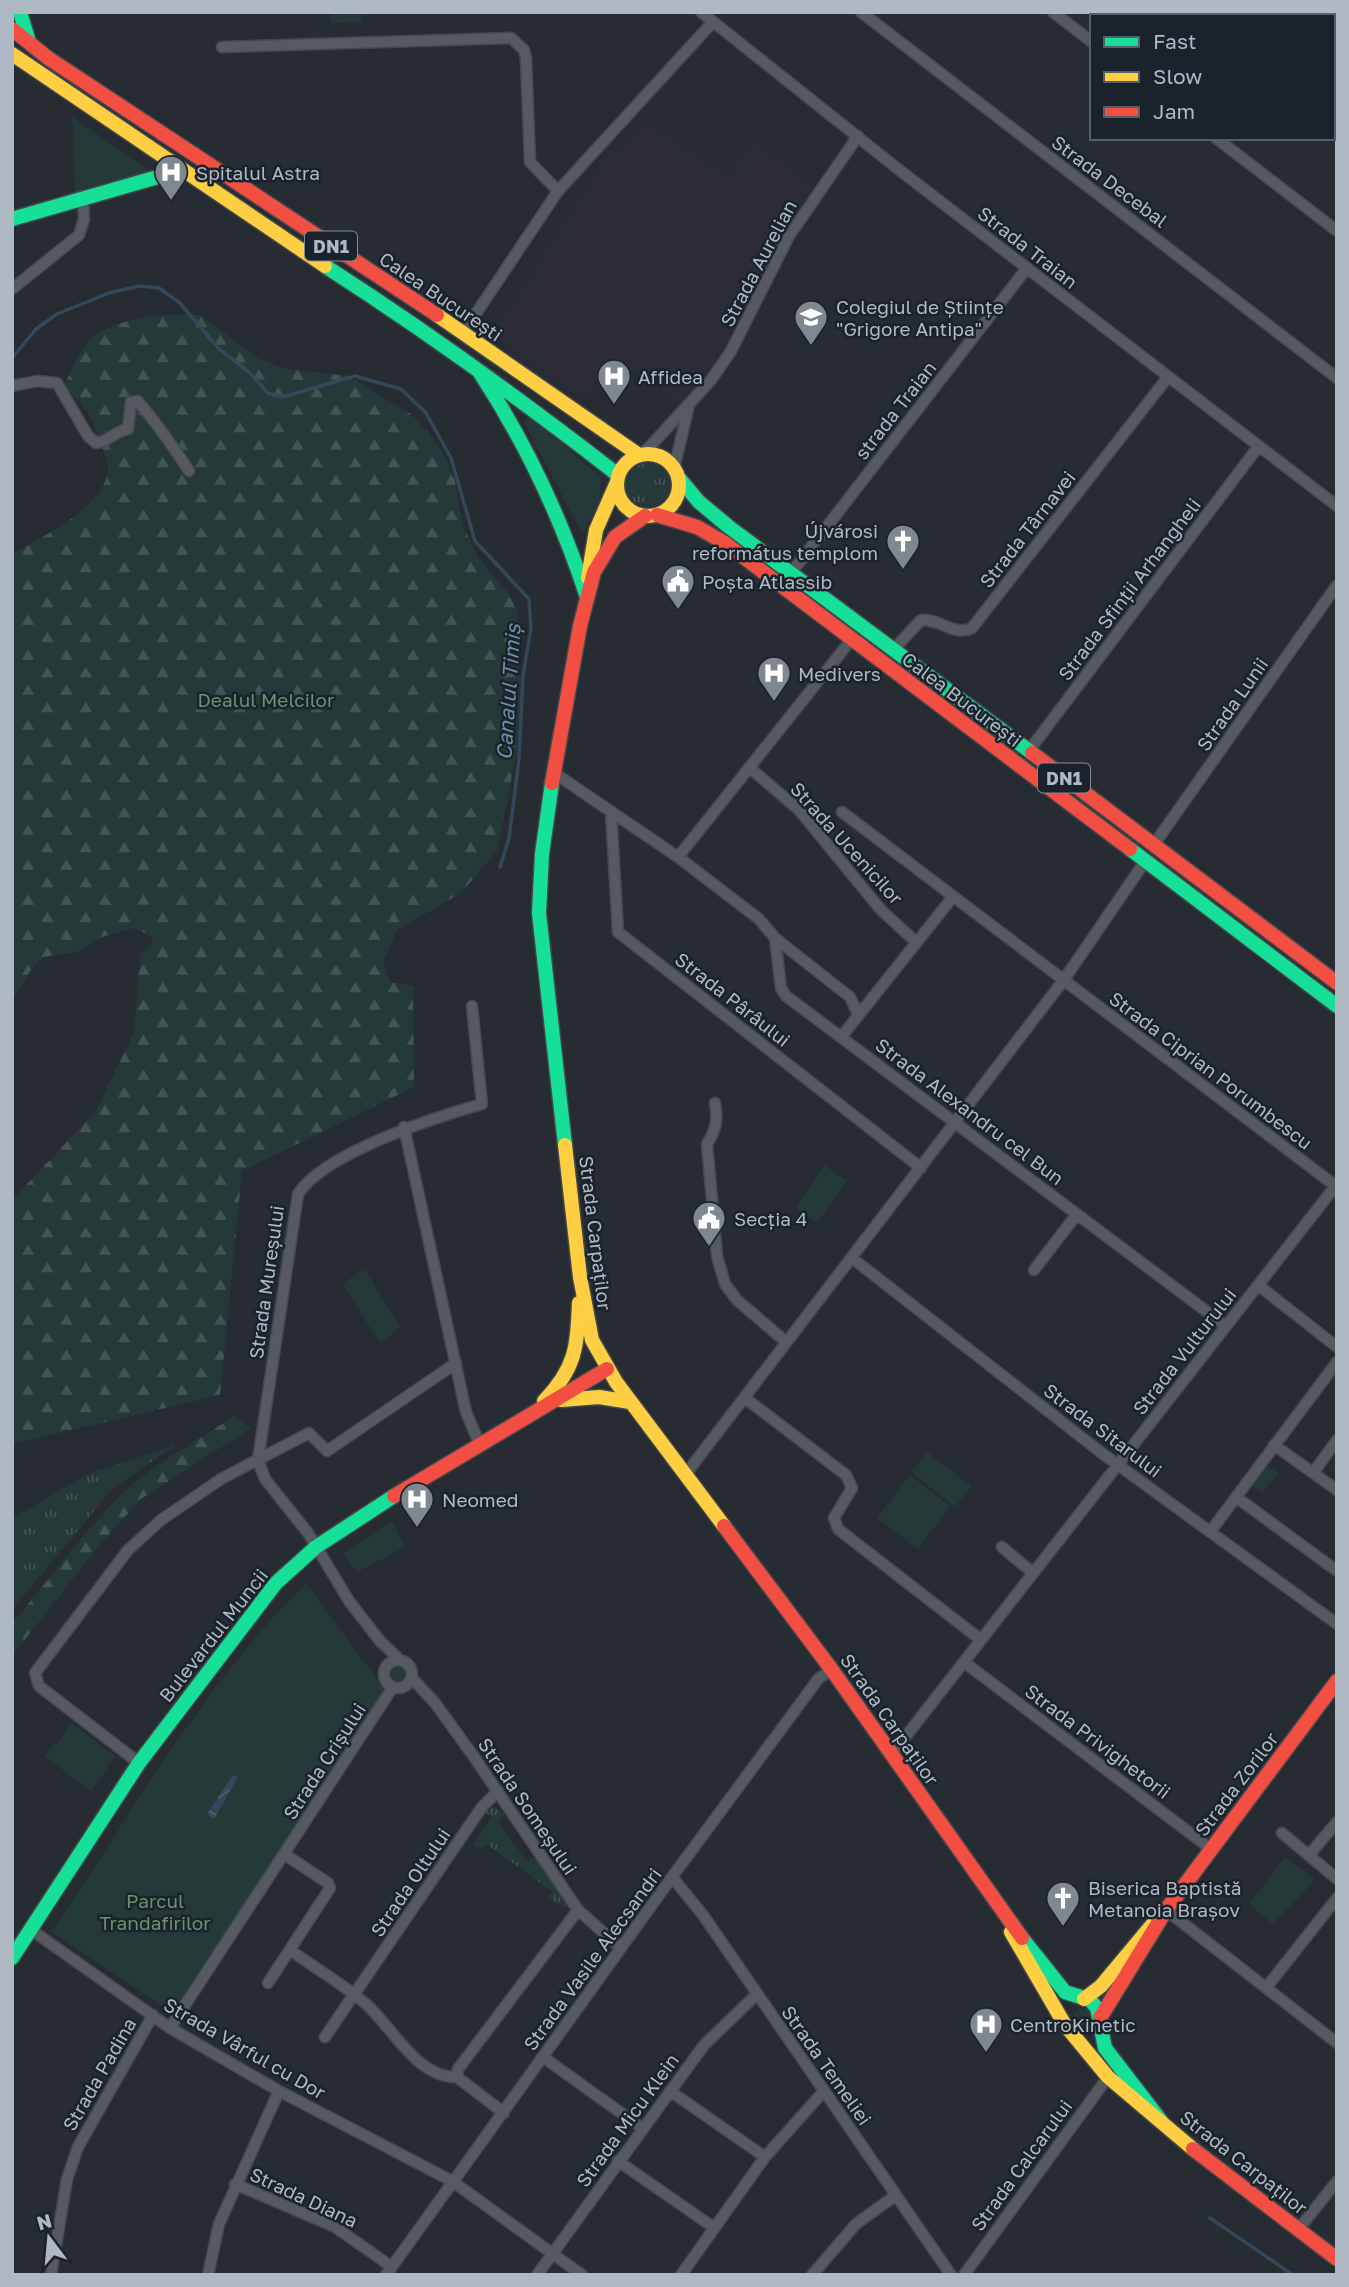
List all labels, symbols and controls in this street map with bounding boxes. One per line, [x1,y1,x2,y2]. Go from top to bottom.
legend [1090,14,1335,140]
text: Fast [1153,28,1196,54]
text: Slow [1153,63,1202,89]
text: Jam [1153,98,1195,124]
street label: Strada Decebal [1048,130,1172,232]
hospital icon: Spitalul Astra [152,153,190,202]
place label: Spitalul Astra [196,161,320,184]
street label: Strada Aurelian [715,196,801,330]
street label: Strada Traian [974,201,1082,293]
road number: DN1 [305,232,357,260]
street label: Calea București [375,246,507,346]
place label: Colegiul de Științe "Grigore Antipa" [836,295,1004,340]
school or university icon: Colegiul de Științe "Grigore Antipa" [792,298,830,347]
street label: strada Traian [850,356,940,464]
hospital icon: Affidea [595,357,633,406]
place label: Affidea [638,365,703,388]
street label: Strada Târnavei [974,466,1080,592]
street label: Strada Sfinții Arhangheli [1053,493,1205,685]
place label: Újvárosi református templom [692,519,878,564]
church icon: Újvárosi református templom [884,522,922,571]
public building icon: Poșta Atlassib [659,562,697,611]
place label: Poșta Atlassib [702,570,832,593]
water label: Canalul Timiș [490,622,526,761]
street label: Calea București [898,647,1026,751]
street label: Strada Lunii [1192,653,1272,755]
hospital icon: Medivers [755,654,793,703]
place label: Medivers [798,662,881,685]
park label: Dealul Melcilor [198,688,335,711]
road number: DN1 [1038,764,1090,792]
street label: Strada Ucenicilor [786,777,908,909]
street label: Strada Pârâului [671,947,795,1051]
street label: Strada Ciprian Porumbescu [1105,986,1317,1154]
street label: Strada Alexandru cel Bun [871,1033,1069,1189]
street label: Strada Carpaților [575,1154,617,1312]
public building icon: Secția 4 [690,1199,728,1248]
street label: Strada Mureșului [244,1204,288,1360]
place label: Secția 4 [734,1207,807,1230]
street label: Strada Vulturului [1127,1283,1241,1419]
street label: Strada Sitarului [1040,1378,1166,1482]
hospital icon: Neomed [398,1480,436,1529]
place label: Neomed [442,1488,518,1511]
street label: Bulevardul Muncii [154,1564,272,1706]
street label: Strada Carpaților [836,1649,944,1790]
street label: Strada Privighetorii [1021,1679,1175,1803]
street label: Strada Crișului [278,1698,370,1824]
street label: Strada Zorilor [1189,1727,1283,1840]
street label: Strada Someșului [474,1733,582,1879]
street label: Strada Oltului [365,1823,455,1941]
street label: Strada Vasile Alecsandri [518,1863,666,2055]
place label: Biserica Baptistă Metanoia Brașov [1088,1876,1242,1921]
church icon: Biserica Baptistă Metanoia Brașov [1044,1879,1082,1928]
park label: Parcul Trandafirilor [99,1889,211,1934]
street label: Strada Vârful cu Dor [160,1992,330,2104]
street label: Strada Temeliei [777,2001,877,2129]
hospital icon: CentroKinetic [967,2005,1005,2054]
street label: Strada Padina [57,2013,141,2135]
place label: CentroKinetic [1010,2013,1136,2036]
street label: Strada Micu Klein [571,2049,683,2191]
street label: Strada Calcarului [966,2095,1076,2235]
street label: Strada Carpaților [1176,2105,1313,2219]
street label: Strada Diana [247,2162,361,2232]
north arrow [14,2203,84,2273]
text: N [34,2208,54,2234]

